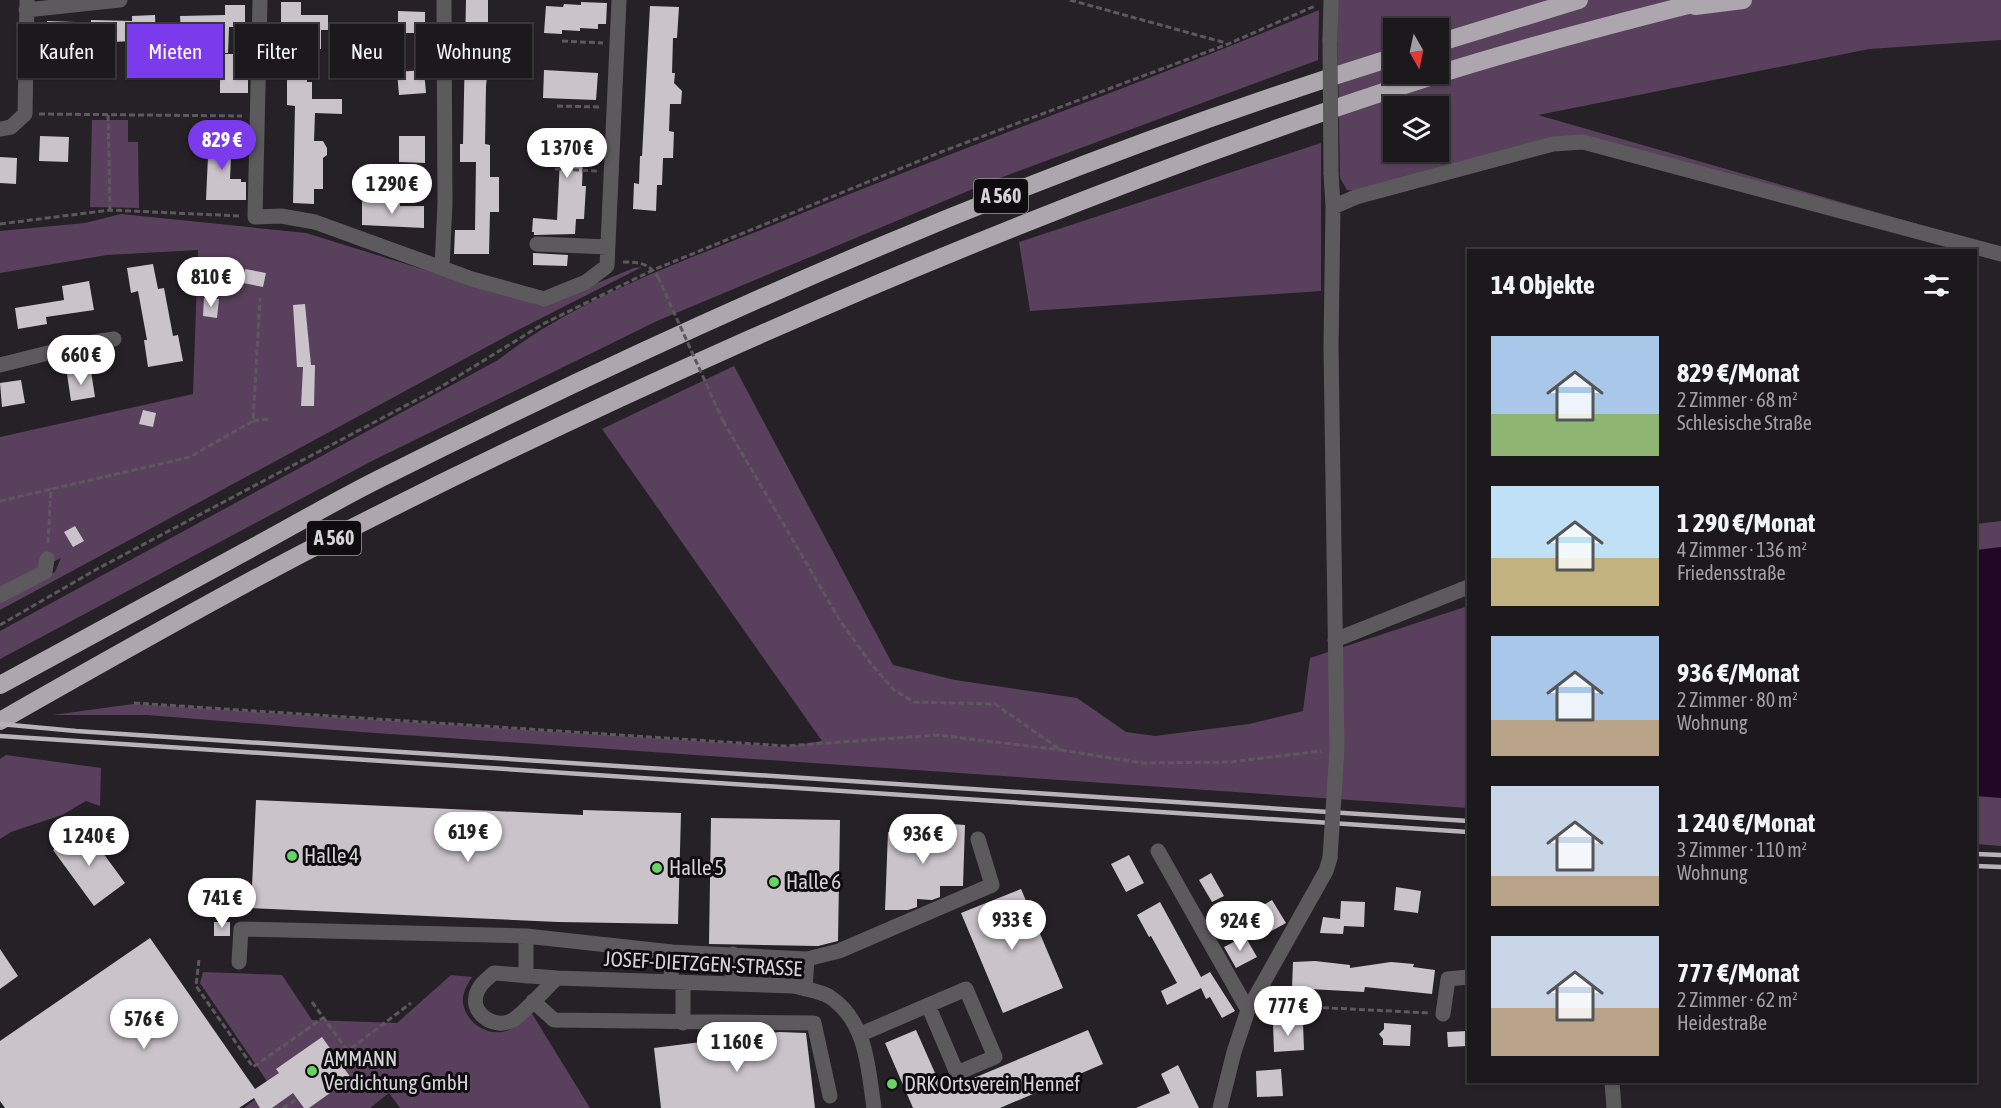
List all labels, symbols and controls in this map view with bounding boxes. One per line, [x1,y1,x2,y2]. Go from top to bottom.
north arrow [1383,18,1449,84]
map controls [1383,18,1449,162]
chip: Kaufen [18,24,115,78]
chip: Mieten [127,24,223,78]
chip: Filter [235,24,318,78]
chip: Neu [330,24,404,78]
chip: Wohnung [416,24,532,78]
button: layers [1383,96,1449,162]
pin: 829 € [180,120,264,171]
text: 829 € [202,128,242,151]
pin: 1 370 € [512,128,622,179]
text: 1 370 € [541,136,593,159]
pin: 1 290 € [337,164,447,215]
text: 1 290 € [366,172,418,195]
road number: A 560 [974,179,1028,213]
pin: 810 € [169,257,253,308]
text: 810 € [191,265,231,288]
icon: filters [1920,269,1953,302]
text: 14 Objekte [1491,270,1595,300]
pin: 660 € [39,335,123,386]
text: 660 € [61,343,101,366]
text: 829 €/Monat [1677,358,1800,388]
icon: home [1539,360,1611,432]
text: 2 Zimmer · 68 m² [1677,388,1798,411]
text: Schlesische Straße [1677,411,1812,434]
text: 1 290 €/Monat [1677,508,1815,538]
icon: home [1539,510,1611,582]
road number: A 560 [307,521,361,555]
text: 4 Zimmer · 136 m² [1677,538,1807,561]
text: Friedensstraße [1677,561,1786,584]
text: 936 €/Monat [1677,658,1800,688]
icon: home [1539,660,1611,732]
text: 2 Zimmer · 80 m² [1677,688,1798,711]
text: Wohnung [1677,711,1748,734]
text: 1 240 €/Monat [1677,808,1815,838]
icon: home [1539,810,1611,882]
pin: 619 € [426,812,510,863]
pin: 936 € [881,814,965,865]
pin: 1 240 € [34,816,144,867]
text: 619 € [448,820,488,843]
text: 936 € [903,822,943,845]
text: 1 240 € [63,824,115,847]
text: 3 Zimmer · 110 m² [1677,838,1807,861]
place label: Halle 4 [304,843,359,867]
marker: Halle 4 [285,849,299,863]
place label: Halle 5 [669,855,724,879]
marker: Halle 5 [650,861,664,875]
text: Wohnung [1677,861,1748,884]
place label: Halle 6 [786,869,841,893]
marker: Halle 6 [767,875,781,889]
pin: 741 € [180,878,264,929]
text: 741 € [202,886,242,909]
pin: 933 € [970,900,1054,951]
pin: 924 € [1198,901,1282,952]
text: 933 € [992,908,1032,931]
text: 924 € [1220,909,1260,932]
street label: JOSEF-DIETZGEN-STRASSE [603,946,803,980]
text: 777 €/Monat [1677,958,1800,988]
icon: home [1539,960,1611,1032]
pin: 777 € [1246,986,1330,1037]
text: 2 Zimmer · 62 m² [1677,988,1798,1011]
text: 777 € [1268,994,1308,1017]
pin: 576 € [102,999,186,1050]
text: 576 € [124,1007,164,1030]
text: Heidestraße [1677,1011,1767,1034]
pin: 1 160 € [682,1022,792,1073]
text: 1 160 € [711,1030,763,1053]
place label: AMMANN Verdichtung GmbH [324,1046,469,1094]
marker: AMMANN Verdichtung GmbH [305,1064,319,1078]
place label: DRK Ortsverein Hennef [904,1071,1080,1095]
marker: DRK Ortsverein Hennef [885,1077,899,1091]

